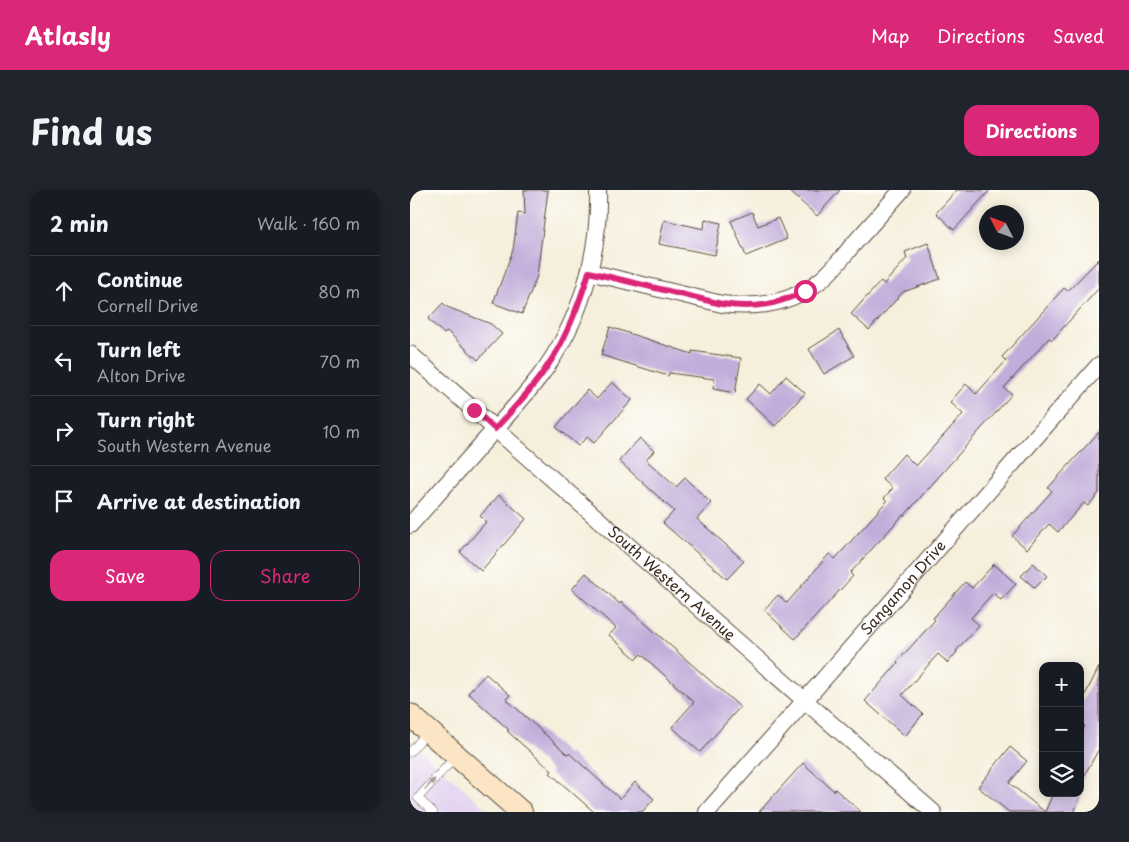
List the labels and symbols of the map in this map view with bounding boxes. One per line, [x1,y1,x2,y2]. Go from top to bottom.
north arrow [979,205,1024,250]
route start [794,280,817,303]
route end [463,399,486,422]
street label: South Western Avenue [603,520,742,645]
street label: Sangamon Drive [854,534,951,640]
one-way arrow [424,779,436,791]

